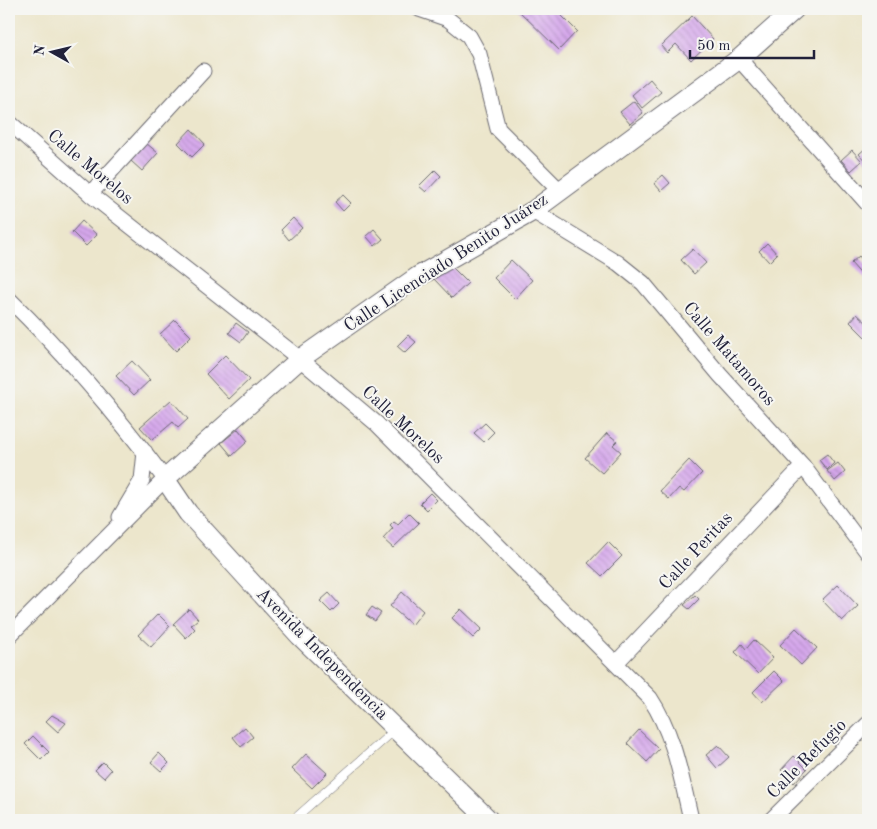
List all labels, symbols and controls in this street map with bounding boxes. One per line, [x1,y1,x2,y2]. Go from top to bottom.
north arrow [28,28,78,78]
scale bar [690,28,813,60]
text: 50 m [697,39,731,54]
text: N [32,44,48,57]
street label: Calle Morelos [44,126,136,208]
street label: Calle Licenciado Benito Juárez [341,190,551,336]
street label: Calle Matamoros [679,299,779,409]
street label: Calle Morelos [358,383,448,468]
street label: Calle Peritas [656,509,736,593]
street label: Avenida Independencia [253,585,391,723]
street label: Calle Refugio [764,716,850,802]

